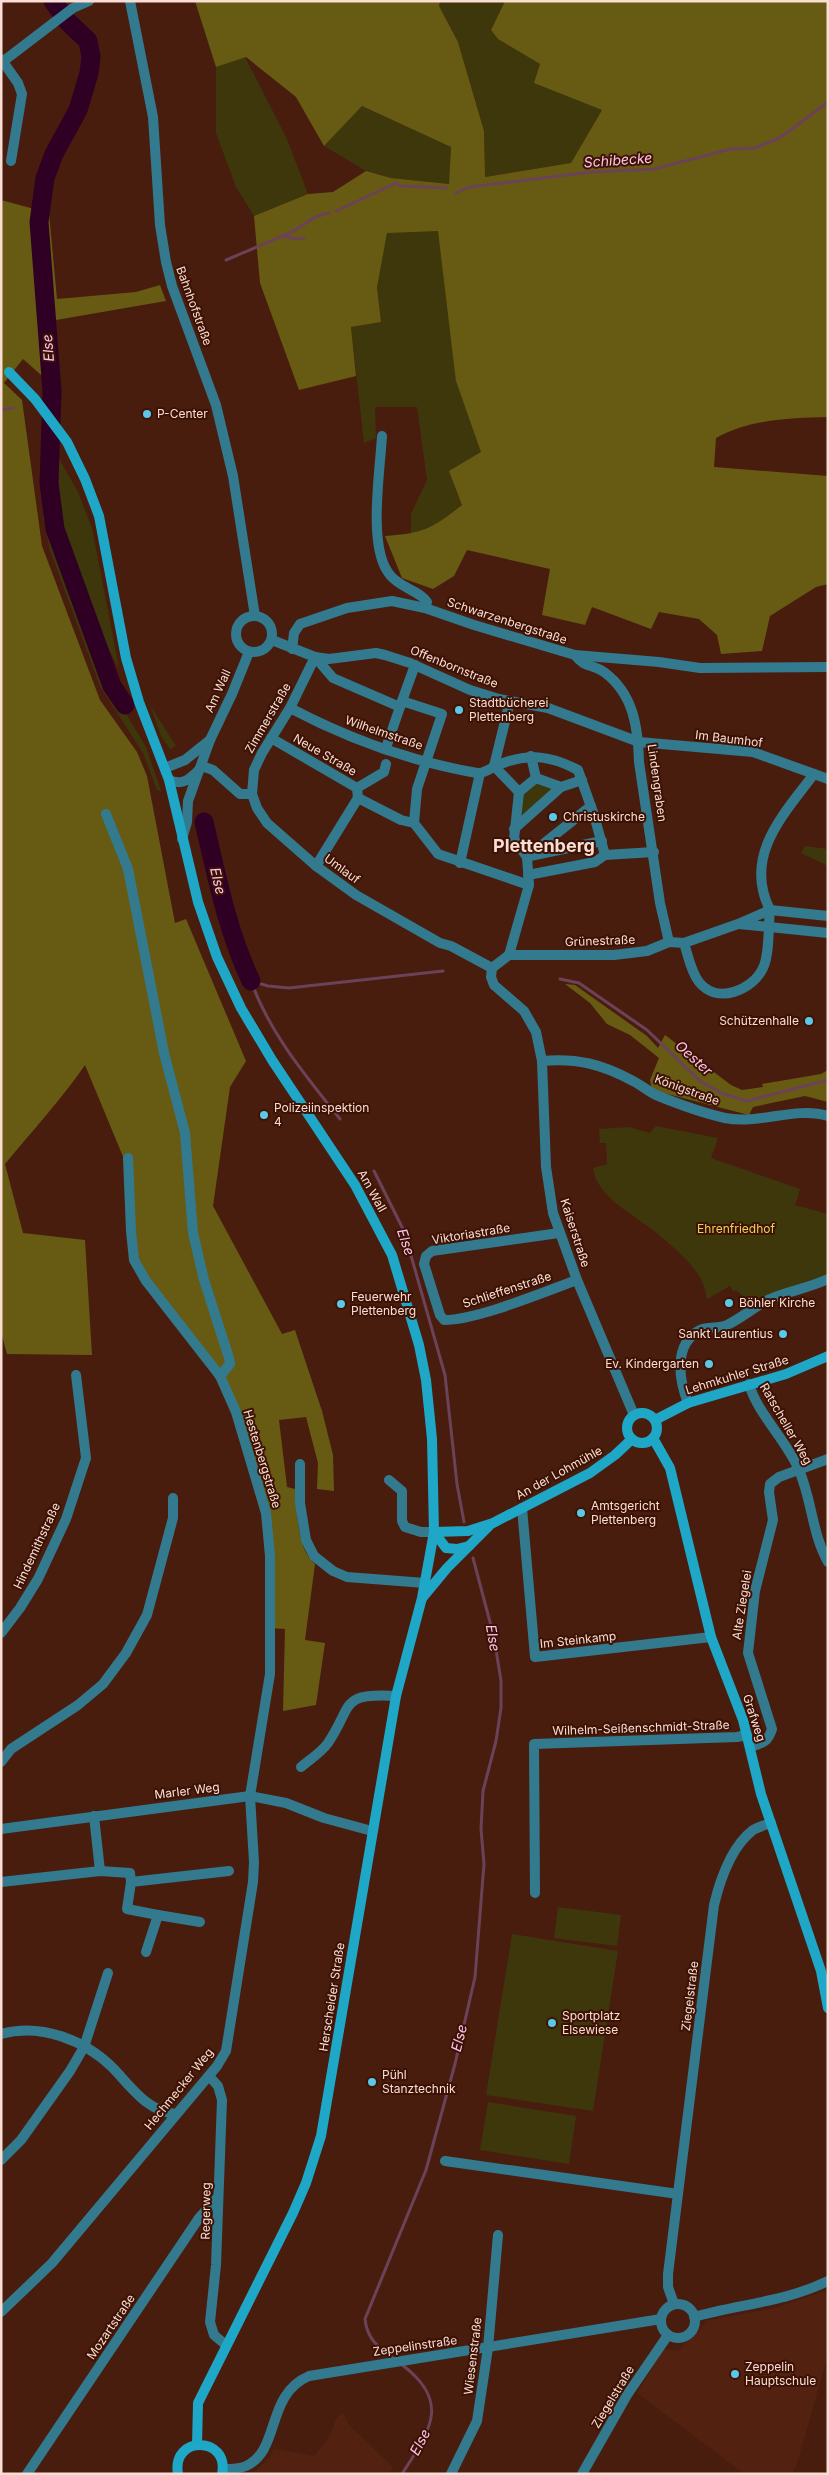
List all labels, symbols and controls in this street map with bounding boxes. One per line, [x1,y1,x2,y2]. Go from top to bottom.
water label: Schibecke [583,149,653,170]
street label: Bahnhofstraße [173,264,216,347]
water label: Else [38,334,57,362]
place label: P-Center [157,406,208,421]
marker: P-Center [141,408,153,420]
street label: Schwarzenbergstraße [445,594,569,647]
street label: Offenbornstraße [408,642,500,691]
street label: Am Wall [201,667,234,715]
street label: Zimmerstraße [241,680,294,756]
place label: Stadtbücherei Plettenberg [469,695,549,724]
marker: Stadtbücherei Plettenberg [453,704,465,716]
street label: Wilhelmstraße [343,712,425,753]
street label: Im Baumhof [694,727,764,750]
street label: Neue Straße [291,730,360,779]
street label: Lindengraben [645,743,670,823]
place label: Christuskirche [563,809,645,824]
marker: Christuskirche [547,811,559,823]
district label: Plettenberg [493,835,595,856]
street label: Umlauf [321,851,364,887]
water label: Else [207,866,230,896]
street label: Grünestraße [564,932,636,949]
place label: Schützenhalle [719,1013,799,1028]
marker: Schützenhalle [803,1015,815,1027]
water label: Oester [672,1037,717,1079]
street label: Königstraße [653,1071,722,1108]
place label: Polizeiinspektion 4 [274,1100,369,1129]
marker: Polizeiinspektion 4 [258,1109,270,1121]
street label: Am Wall [355,1167,390,1214]
street label: Kaiserstraße [557,1197,594,1269]
street label: Viktoriastraße [431,1220,511,1247]
park label: Ehrenfriedhof [697,1221,775,1236]
water label: Else [394,1226,419,1257]
street label: Schlieffenstraße [461,1268,553,1311]
place label: Feuerwehr Plettenberg [351,1289,416,1318]
place label: Böhler Kirche [739,1295,815,1310]
marker: Böhler Kirche [723,1297,735,1309]
marker: Feuerwehr Plettenberg [335,1298,347,1310]
place label: Sankt Laurentius [678,1326,773,1341]
marker: Sankt Laurentius [777,1328,789,1340]
street label: Lehmkuhler Straße [683,1352,790,1397]
place label: Ev. Kindergarten [605,1356,699,1371]
marker: Ev. Kindergarten [703,1358,715,1370]
street label: Ratscheller Weg [757,1380,816,1467]
street label: Hestenbergstraße [240,1408,285,1510]
street label: An der Lohmühle [513,1443,605,1503]
place label: Amtsgericht Plettenberg [591,1498,660,1527]
street label: Hindemithstraße [10,1500,63,1591]
marker: Amtsgericht Plettenberg [575,1507,587,1519]
street label: Alte Ziegelei [729,1569,754,1641]
water label: Else [483,1623,504,1653]
street label: Im Steinkamp [539,1628,617,1651]
street label: Grafweg [740,1692,769,1743]
street label: Wilhelm-Seißenschmidt-Straße [552,1717,730,1738]
street label: Marler Weg [153,1779,220,1802]
street label: Herscheider Straße [315,1941,348,2052]
street label: Ziegelstraße [678,1960,701,2032]
place label: Sportplatz Elsewiese [562,2008,620,2037]
marker: Sportplatz Elsewiese [546,2017,558,2029]
water label: Else [447,2023,470,2053]
street label: Hechmecker Weg [141,2045,216,2133]
place label: Pühl Stanztechnik [382,2067,456,2096]
marker: Pühl Stanztechnik [366,2076,378,2088]
street label: Regerweg [197,2182,214,2240]
street label: Mozartstraße [83,2291,138,2362]
street label: Wiesenstraße [460,2316,485,2396]
street label: Zeppelinstraße [372,2332,458,2359]
place label: Zeppelin Hauptschule [745,2359,816,2388]
street label: Ziegelstraße [588,2363,637,2431]
marker: Zeppelin Hauptschule [729,2368,741,2380]
water label: Else [406,2426,433,2458]

